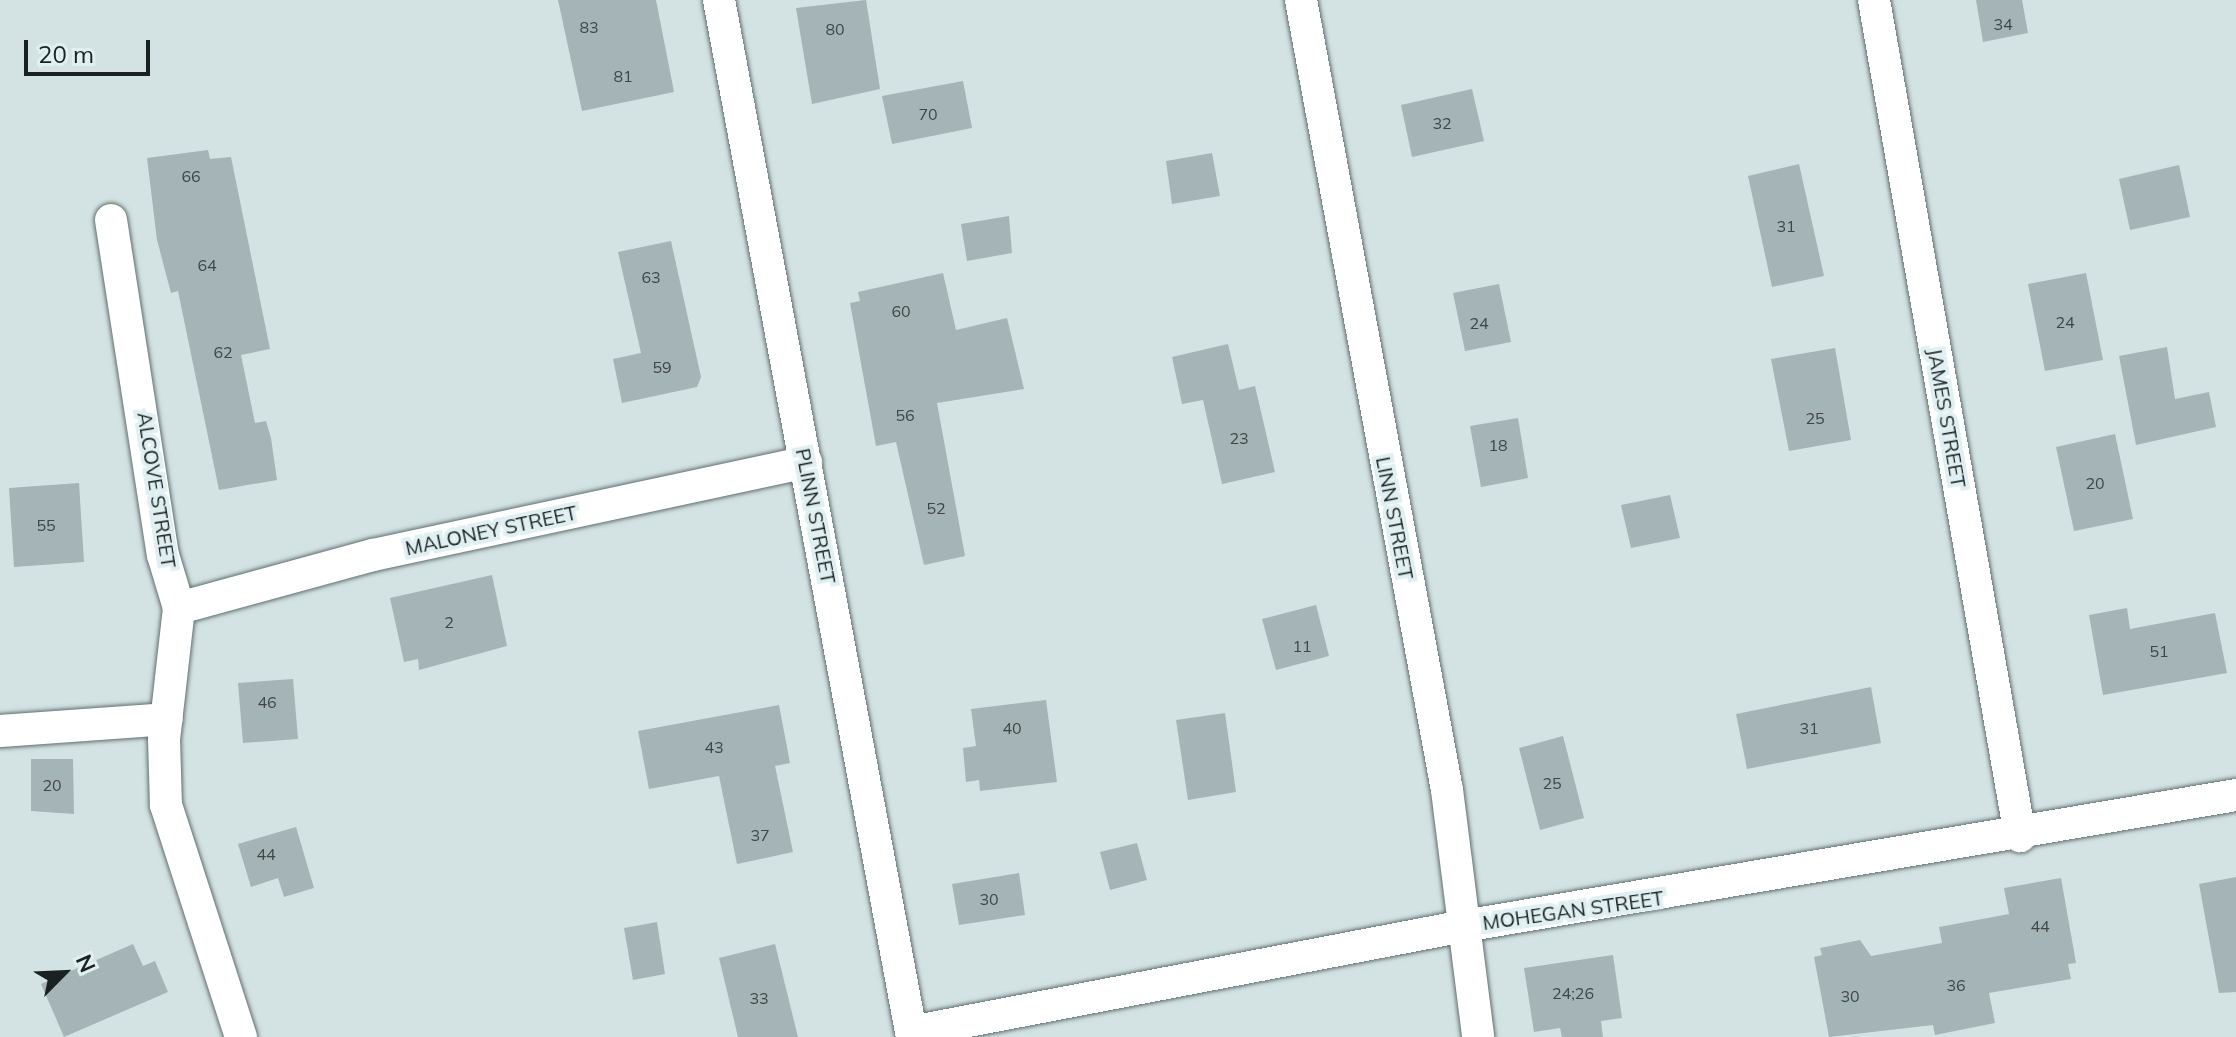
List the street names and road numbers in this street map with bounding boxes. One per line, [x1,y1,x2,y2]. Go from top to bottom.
street label: JAMES STREET [1923,346,1971,490]
street label: ALCOVE STREET [133,410,181,570]
street label: PLINN STREET [791,446,841,586]
street label: LINN STREET [1371,455,1419,581]
street label: MALONEY STREET [403,500,579,560]
street label: MOHEGAN STREET [1481,885,1665,935]

